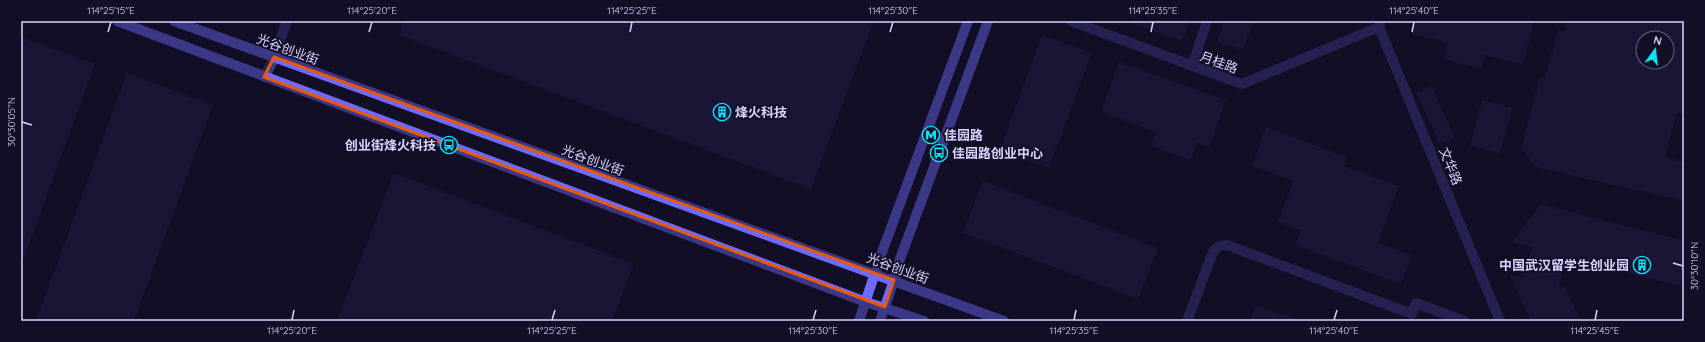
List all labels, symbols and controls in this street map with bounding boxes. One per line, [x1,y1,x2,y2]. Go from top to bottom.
text: 114°25'15"E [87,4,135,17]
text: 114°25'20"E [347,4,397,17]
text: 114°25'25"E [607,4,657,17]
text: 114°25'30"E [868,4,918,17]
text: 114°25'35"E [1129,4,1178,17]
text: 114°25'40"E [1389,4,1439,17]
street label: 光谷创业街 [255,30,321,68]
north arrow [1635,30,1675,70]
text: N [1652,33,1663,48]
street label: 月桂路 [1198,48,1240,76]
text: 30°30'05"N [5,97,18,147]
building icon: 烽火科技 [712,102,732,122]
place label: 烽火科技 [735,104,787,120]
metro station icon: 佳园路 [921,125,941,145]
place label: 佳园路 [944,127,983,143]
bus stop icon: 创业街烽火科技 [439,135,459,155]
place label: 创业街烽火科技 [345,137,436,153]
street label: 光谷创业街 [560,141,626,179]
bus stop icon: 佳园路创业中心 [929,143,949,163]
place label: 佳园路创业中心 [952,145,1043,161]
street label: 文华路 [1436,145,1466,187]
text: 30°30'10"N [1688,242,1701,290]
street label: 光谷创业街 [865,249,931,287]
building icon: 中国武汉留学生创业园 [1632,255,1652,275]
place label: 中国武汉留学生创业园 [1499,257,1629,273]
text: 114°25'20"E [267,324,317,337]
text: 114°25'25"E [527,324,577,337]
text: 114°25'30"E [788,324,838,337]
text: 114°25'35"E [1050,324,1099,337]
text: 114°25'40"E [1309,324,1359,337]
text: 114°25'45"E [1570,324,1620,337]

